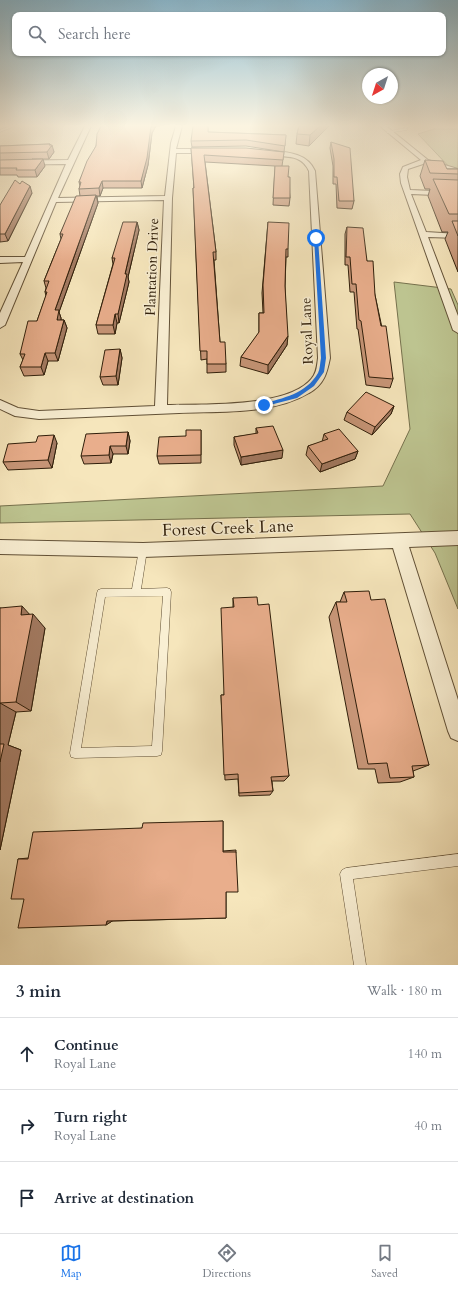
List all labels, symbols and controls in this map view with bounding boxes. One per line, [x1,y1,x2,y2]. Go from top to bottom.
search box [12,12,446,56]
icon: search [26,23,48,45]
text: Search here [58,24,131,44]
north arrow [362,68,398,104]
street label: Plantation Drive [141,218,163,316]
route start [307,229,325,247]
street label: Royal Lane [296,297,318,365]
route end [255,396,273,414]
street label: Forest Creek Lane [162,514,294,542]
text: 3 min [16,980,61,1003]
text: Walk · 180 m [367,982,442,1000]
text: Continue [54,1035,119,1055]
icon: ahead [16,1043,38,1065]
text: 140 m [408,1045,442,1063]
text: Royal Lane [54,1055,116,1073]
text: Turn right [54,1107,127,1127]
icon: right [16,1115,38,1137]
text: 40 m [414,1117,442,1135]
text: Royal Lane [54,1127,116,1145]
icon: arrive [16,1187,38,1209]
text: Arrive at destination [54,1188,194,1208]
tab: Map [60,1242,82,1281]
tab: Directions [202,1242,251,1281]
tab: Saved [371,1242,398,1281]

